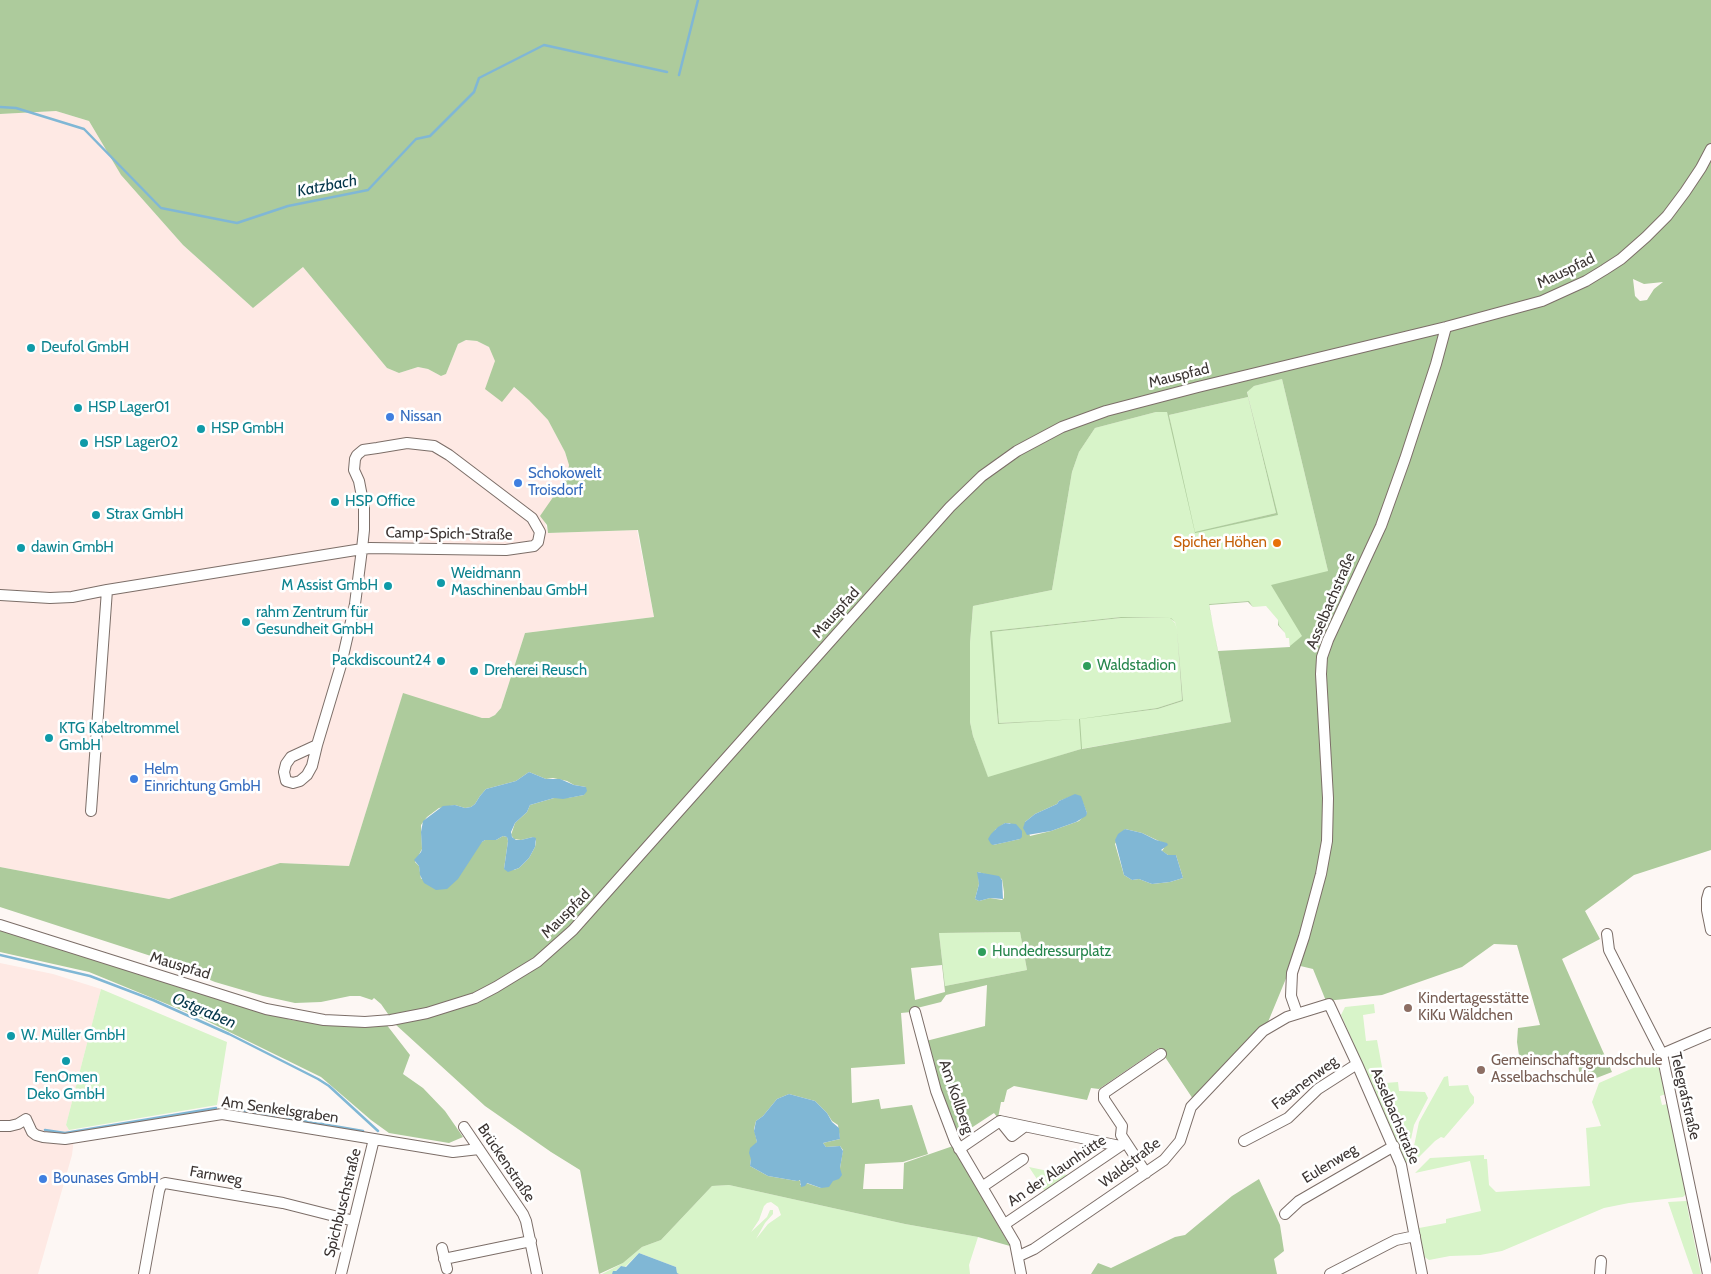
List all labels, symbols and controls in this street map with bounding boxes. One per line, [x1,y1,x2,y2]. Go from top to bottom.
water label: Katzbach [295,171,359,201]
street label: Mauspfad [1534,249,1598,293]
place label: Deufol GmbH [41,339,129,357]
marker: Deufol GmbH [25,342,37,354]
street label: Mauspfad [1147,360,1211,392]
place label: HSP Lager01 [88,399,169,417]
marker: HSP Lager01 [72,402,84,414]
place label: Nissan [400,408,442,426]
marker: Nissan [384,411,396,423]
place label: HSP GmbH [211,420,284,438]
marker: HSP GmbH [195,423,207,435]
place label: HSP Lager02 [94,434,178,452]
marker: HSP Lager02 [78,437,90,449]
place label: Schokowelt Troisdorf [528,465,602,500]
marker: Schokowelt Troisdorf [512,477,524,489]
place label: HSP Office [345,493,415,511]
marker: HSP Office [329,496,341,508]
place label: Strax GmbH [106,506,184,524]
marker: Strax GmbH [90,509,102,521]
street label: Camp-Spich-Straße [385,524,513,544]
place label: Spicher Höhen [1173,534,1267,552]
marker: Spicher Höhen [1271,537,1283,549]
place label: dawin GmbH [31,539,114,557]
marker: dawin GmbH [15,542,27,554]
street label: Asselbachstraße [1303,550,1359,652]
place label: Weidmann Maschinenbau GmbH [451,565,588,600]
place label: M Assist GmbH [281,577,378,595]
marker: Weidmann Maschinenbau GmbH [435,577,447,589]
marker: M Assist GmbH [382,580,394,592]
street label: Mauspfad [809,584,863,642]
place label: rahm Zentrum für Gesundheit GmbH [256,604,374,639]
marker: rahm Zentrum für Gesundheit GmbH [240,616,252,628]
place label: Packdiscount24 [332,652,431,670]
marker: Packdiscount24 [435,655,447,667]
place label: Waldstadion [1097,657,1176,675]
marker: Waldstadion [1081,660,1093,672]
place label: Dreherei Reusch [484,662,587,680]
marker: Dreherei Reusch [468,665,480,677]
place label: KTG Kabeltrommel GmbH [59,720,179,755]
marker: KTG Kabeltrommel GmbH [43,732,55,744]
place label: Helm Einrichtung GmbH [144,761,261,796]
marker: Helm Einrichtung GmbH [128,773,140,785]
street label: Mauspfad [538,886,594,942]
place label: Hundedressurplatz [992,943,1111,961]
marker: Hundedressurplatz [976,946,988,958]
street label: Mauspfad [148,948,212,984]
water label: Ostgraben [169,989,239,1033]
place label: Kindertagesstätte KiKu Wäldchen [1418,990,1529,1025]
marker: Kindertagesstätte KiKu Wäldchen [1402,1002,1414,1014]
place label: W. Müller GmbH [21,1027,126,1045]
marker: W. Müller GmbH [5,1030,17,1042]
street label: Telegrafstraße [1666,1051,1704,1141]
street label: Fasanenweg [1268,1052,1342,1114]
place label: Gemeinschaftsgrundschule Asselbachschule [1491,1052,1663,1087]
marker: FenOmen Deko GmbH [60,1055,72,1067]
street label: Am Kollberg [935,1058,977,1136]
marker: Gemeinschaftsgrundschule Asselbachschule [1475,1064,1487,1076]
street label: Asselbachstraße [1367,1065,1423,1167]
place label: FenOmen Deko GmbH [27,1069,105,1104]
street label: Am Senkelsgraben [220,1093,340,1127]
street label: Brückenstraße [473,1121,539,1205]
street label: An der Alaunhütte [1004,1131,1110,1211]
street label: Waldstraße [1096,1134,1164,1192]
street label: Eulenweg [1299,1141,1361,1187]
street label: Spichbuschstraße [321,1147,365,1259]
street label: Farnweg [188,1163,244,1189]
place label: Bounases GmbH [53,1170,159,1188]
marker: Bounases GmbH [37,1173,49,1185]

